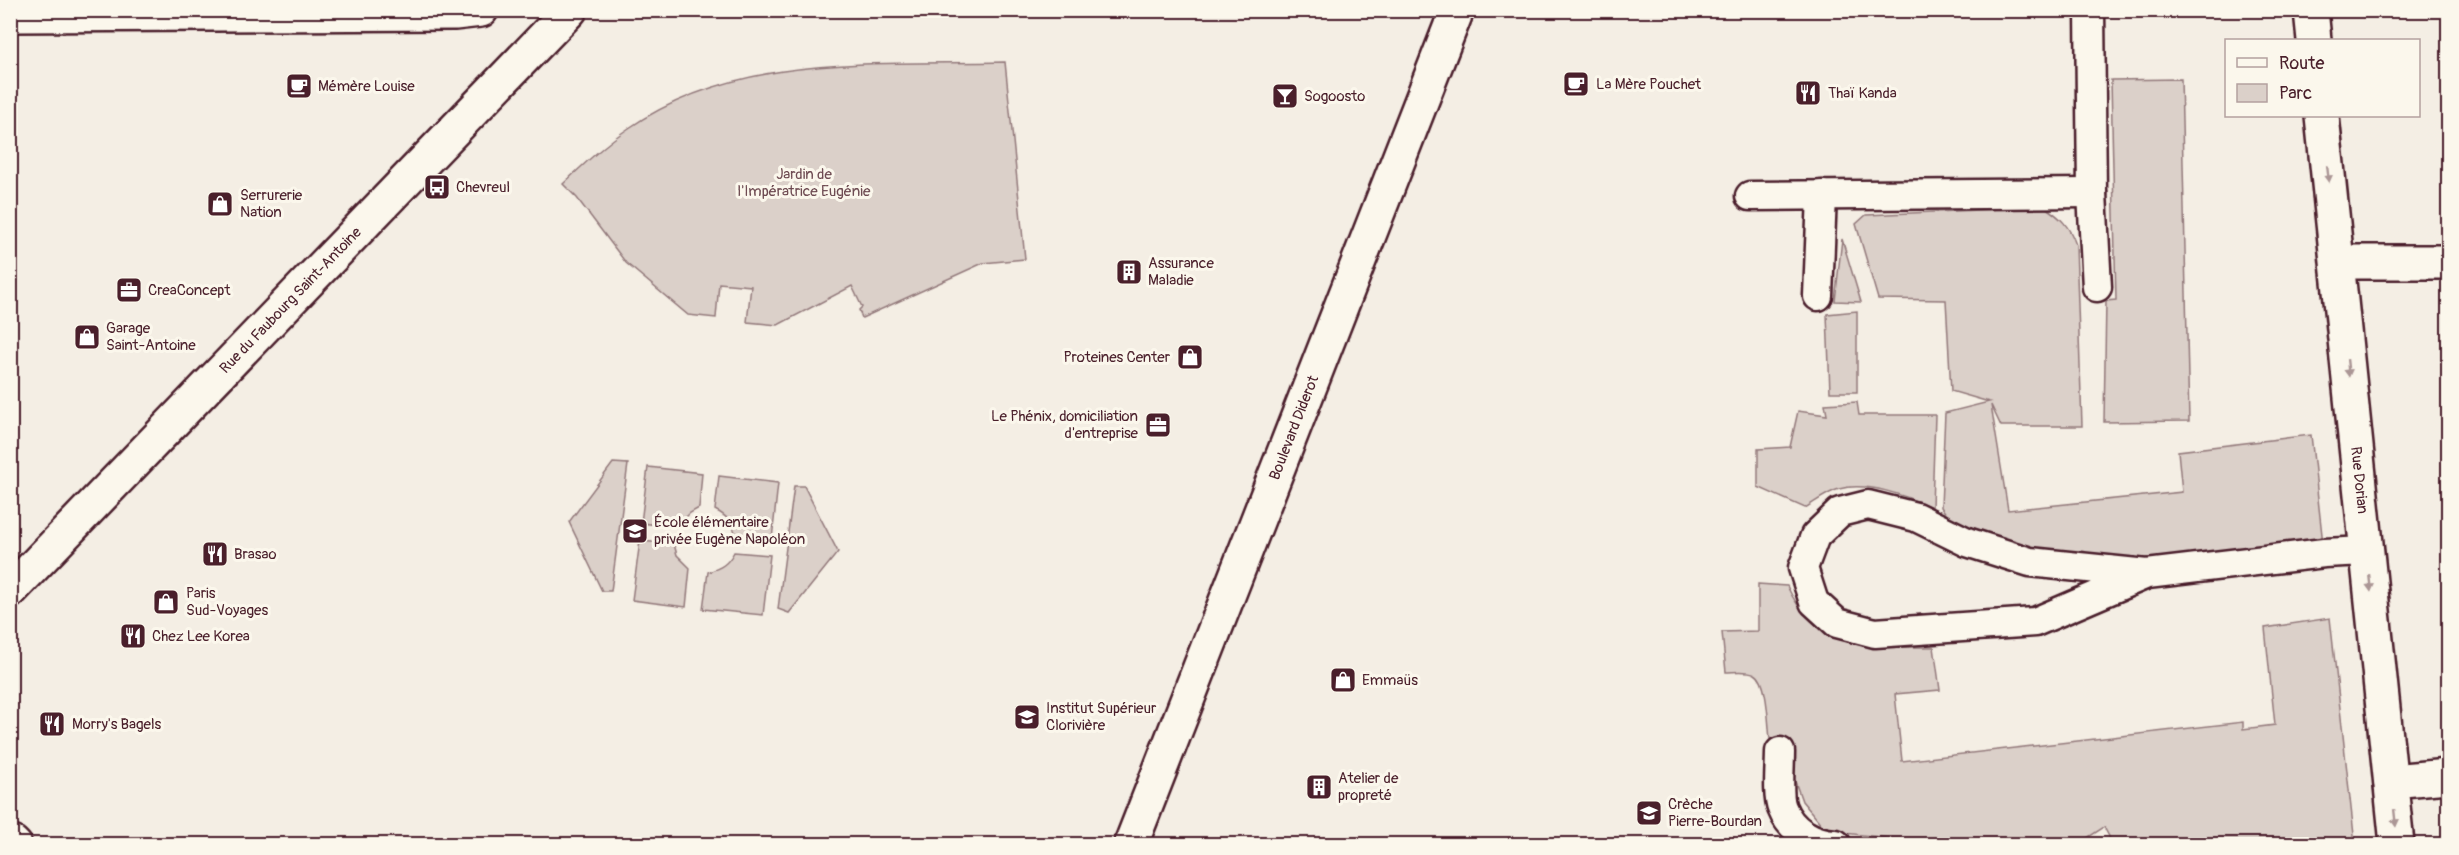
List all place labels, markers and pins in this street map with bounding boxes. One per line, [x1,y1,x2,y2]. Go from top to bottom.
cafe icon: La Mère Pouchet [1561,69,1591,99]
cafe icon: Mémère Louise [284,71,314,101]
place label: La Mère Pouchet [1596,75,1702,94]
place label: Mémère Louise [318,77,415,96]
restaurant icon: Thaï Kanda [1793,78,1823,108]
bar icon: Sogoosto [1270,81,1300,111]
place label: Thaï Kanda [1828,84,1897,103]
place label: Sogoosto [1304,87,1365,106]
bus stop icon: Chevreul [422,172,452,202]
place label: Chevreul [456,178,510,197]
place label: Serrurerie Nation [240,186,303,222]
shop icon: Serrurerie Nation [205,189,235,219]
place label: Assurance Maladie [1148,254,1214,290]
building icon: Assurance Maladie [1114,257,1144,287]
office icon: CreaConcept [114,275,144,305]
place label: CreaConcept [148,281,231,300]
place label: Garage Saint-Antoine [106,319,196,355]
shop icon: Garage Saint-Antoine [72,322,102,352]
shop icon: Proteines Center [1175,342,1205,372]
place label: Proteines Center [1064,348,1171,367]
place label: Le Phénix, domiciliation d'entreprise [991,407,1139,443]
office icon: Le Phénix, domiciliation d'entreprise [1143,410,1173,440]
place label: École élémentaire privée Eugène Napoléon [654,513,805,549]
school or university icon: École élémentaire privée Eugène Napoléon [620,516,650,546]
restaurant icon: Brasao [200,539,230,569]
place label: Brasao [234,545,277,564]
place label: Paris Sud-Voyages [186,584,268,620]
shop icon: Paris Sud-Voyages [151,587,181,617]
restaurant icon: Chez Lee Korea [118,621,148,651]
place label: Chez Lee Korea [152,627,250,646]
shop icon: Emmaüs [1328,665,1358,695]
place label: Emmaüs [1362,671,1418,690]
place label: Institut Supérieur Clorivière [1046,699,1157,735]
school or university icon: Institut Supérieur Clorivière [1012,702,1042,732]
restaurant icon: Morry's Bagels [37,709,67,739]
place label: Morry's Bagels [72,715,162,734]
place label: Atelier de propreté [1338,769,1399,805]
building icon: Atelier de propreté [1304,772,1334,802]
place label: Crèche Pierre-Bourdan [1668,795,1762,831]
school or university icon: Crèche Pierre-Bourdan [1634,798,1664,828]

